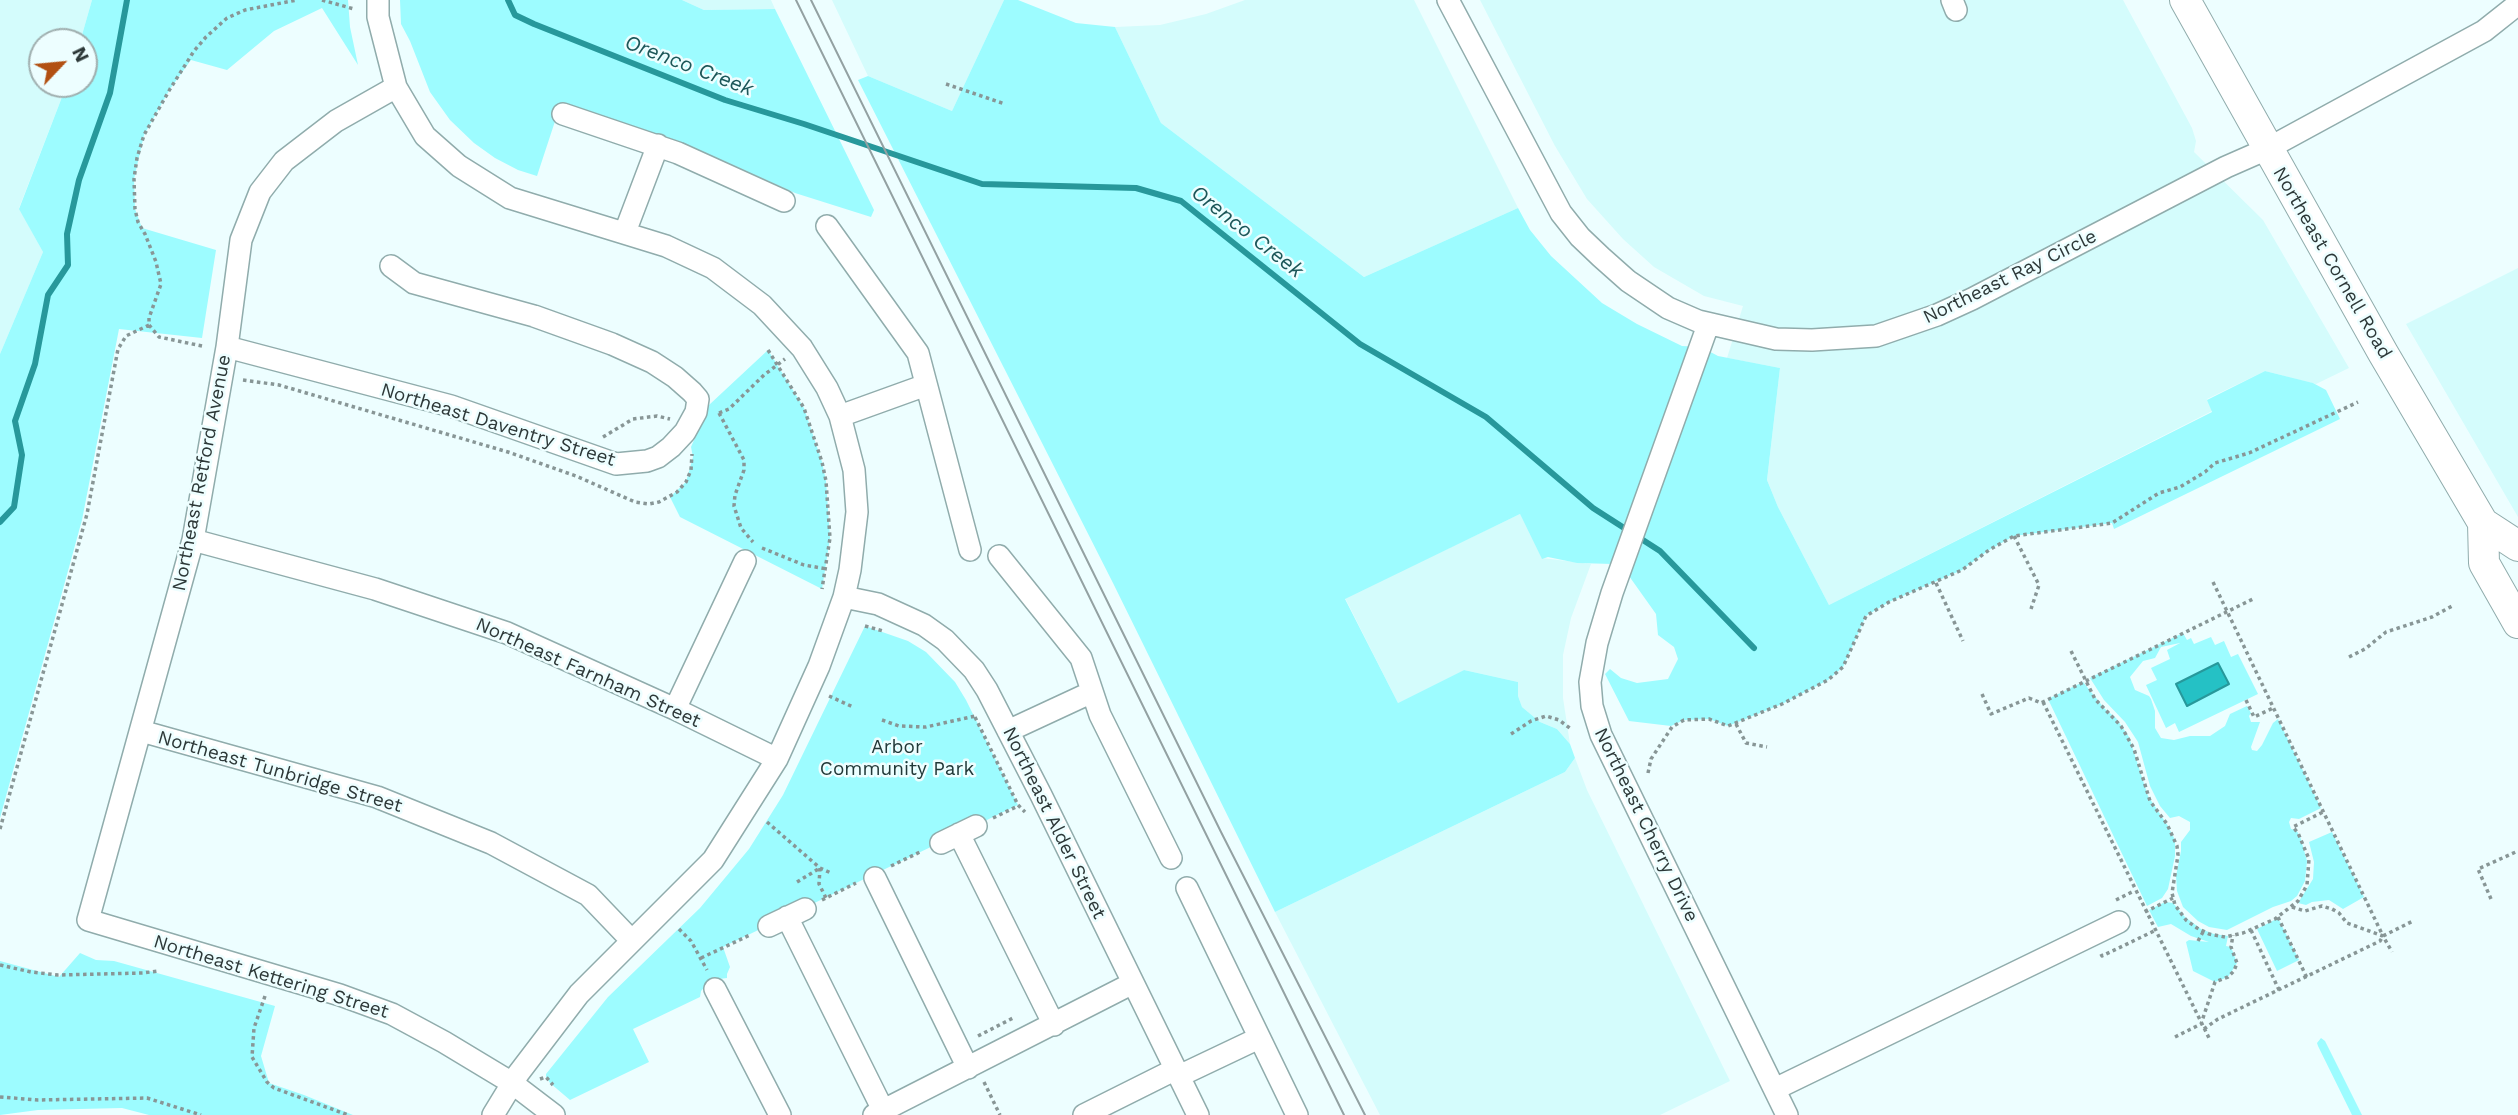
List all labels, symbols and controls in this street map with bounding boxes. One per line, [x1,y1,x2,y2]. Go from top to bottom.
north arrow [28,28,98,98]
water label: Orenco Creek [621,30,757,102]
text: N [67,43,94,66]
street label: Northeast Cornell Road [2268,163,2396,363]
water label: Orenco Creek [1186,180,1308,284]
street label: Northeast Ray Circle [1919,225,2101,329]
street label: Northeast Retford Avenue [168,353,236,593]
street label: Northeast Daventry Street [378,378,618,472]
street label: Northeast Farnham Street [472,613,704,733]
street label: Northeast Alder Street [998,723,1110,923]
street label: Northeast Cherry Drive [1589,724,1703,926]
street label: Northeast Tunbridge Street [155,726,405,818]
park label: Arbor Community Park [820,736,974,780]
street label: Northeast Kettering Street [151,930,391,1024]

